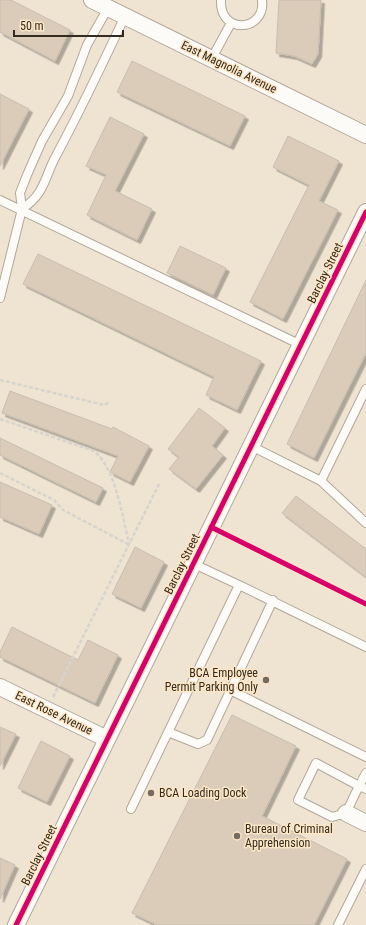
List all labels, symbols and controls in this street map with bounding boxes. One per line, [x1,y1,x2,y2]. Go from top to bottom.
scale bar [14,12,123,38]
text: 50 m [20,19,44,33]
street label: East Magnolia Avenue [179,38,279,96]
street label: Barclay Street [304,240,346,306]
street label: Barclay Street [161,531,203,597]
place label: BCA Employee Permit Parking Only [165,666,258,694]
marker: BCA Employee Permit Parking Only [261,675,271,685]
street label: East Rose Avenue [13,688,95,738]
place label: BCA Loading Dock [159,786,247,800]
marker: BCA Loading Dock [146,788,156,798]
street label: Barclay Street [18,822,60,888]
place label: Bureau of Criminal Apprehension [245,822,333,850]
marker: Bureau of Criminal Apprehension [232,831,242,841]

